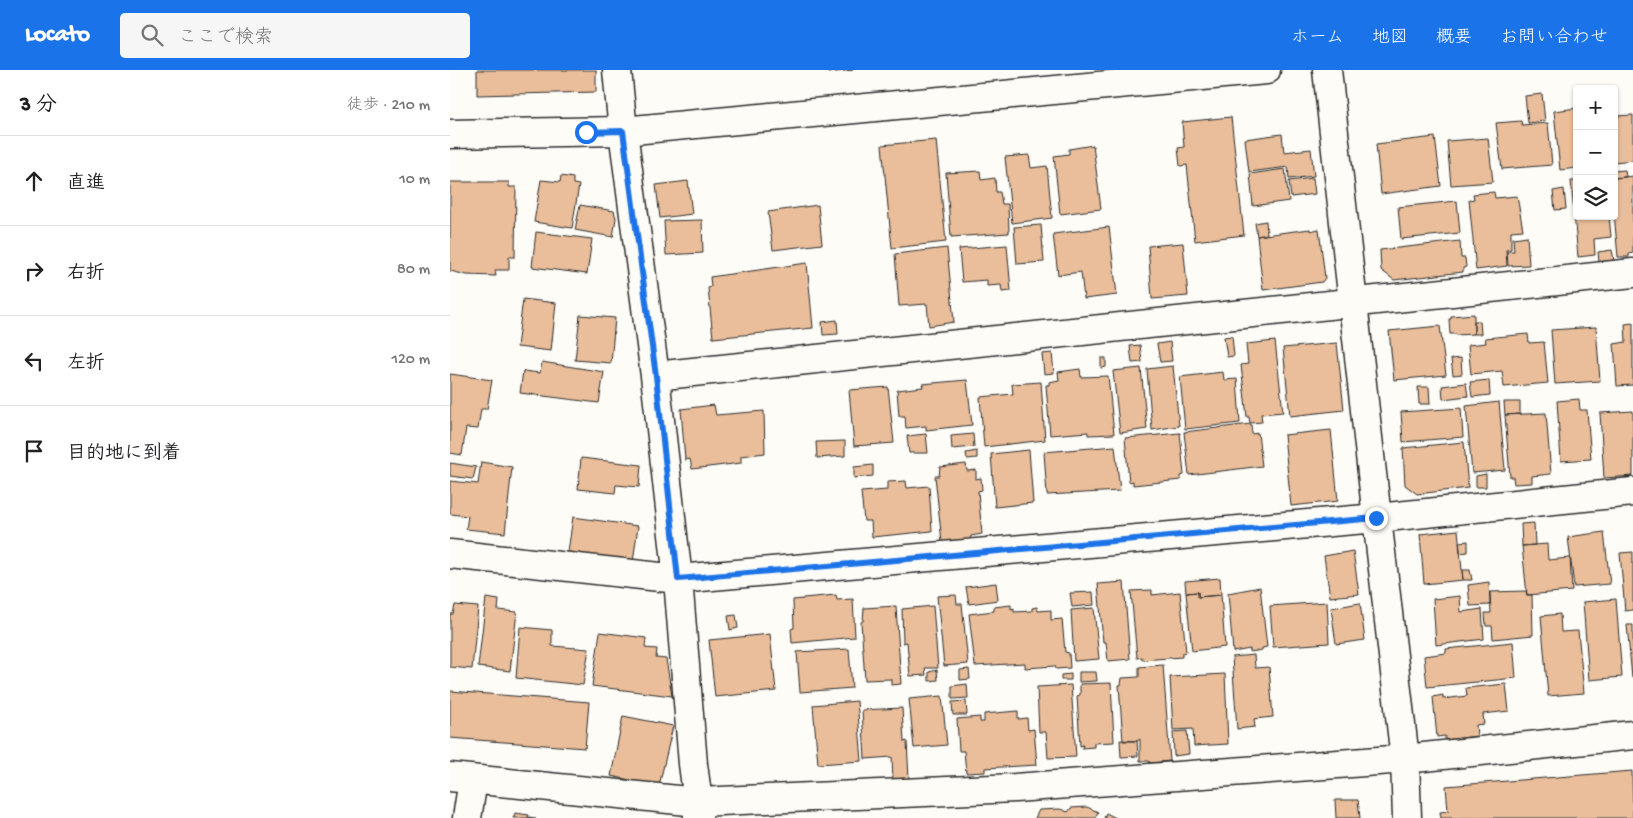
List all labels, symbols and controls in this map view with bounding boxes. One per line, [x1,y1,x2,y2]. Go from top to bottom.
search box [120,13,470,58]
text: Locato [25,21,90,50]
icon: search [138,21,166,49]
text: ここで検索 [178,27,273,50]
text: ホーム [1291,28,1344,49]
text: 地図 [1372,28,1408,49]
text: 概要 [1436,28,1472,49]
text: お問い合わせ [1500,28,1608,49]
map controls [1573,85,1618,220]
button: + [1573,85,1618,130]
text: 3 分 [20,94,57,119]
text: 徒歩 · 210 m [347,97,430,116]
route start [575,121,598,144]
button: − [1573,130,1618,175]
icon: ahead [20,167,48,195]
text: 10 m [399,171,430,190]
text: 直進 [67,173,105,196]
button: layers [1573,175,1618,220]
icon: right [20,257,48,285]
text: 80 m [397,261,430,280]
text: 右折 [67,263,105,286]
icon: left [20,347,48,375]
text: 120 m [391,351,430,370]
text: 左折 [67,353,105,376]
icon: arrive [20,437,48,465]
text: 目的地に到着 [67,443,181,466]
route end [1365,507,1388,530]

